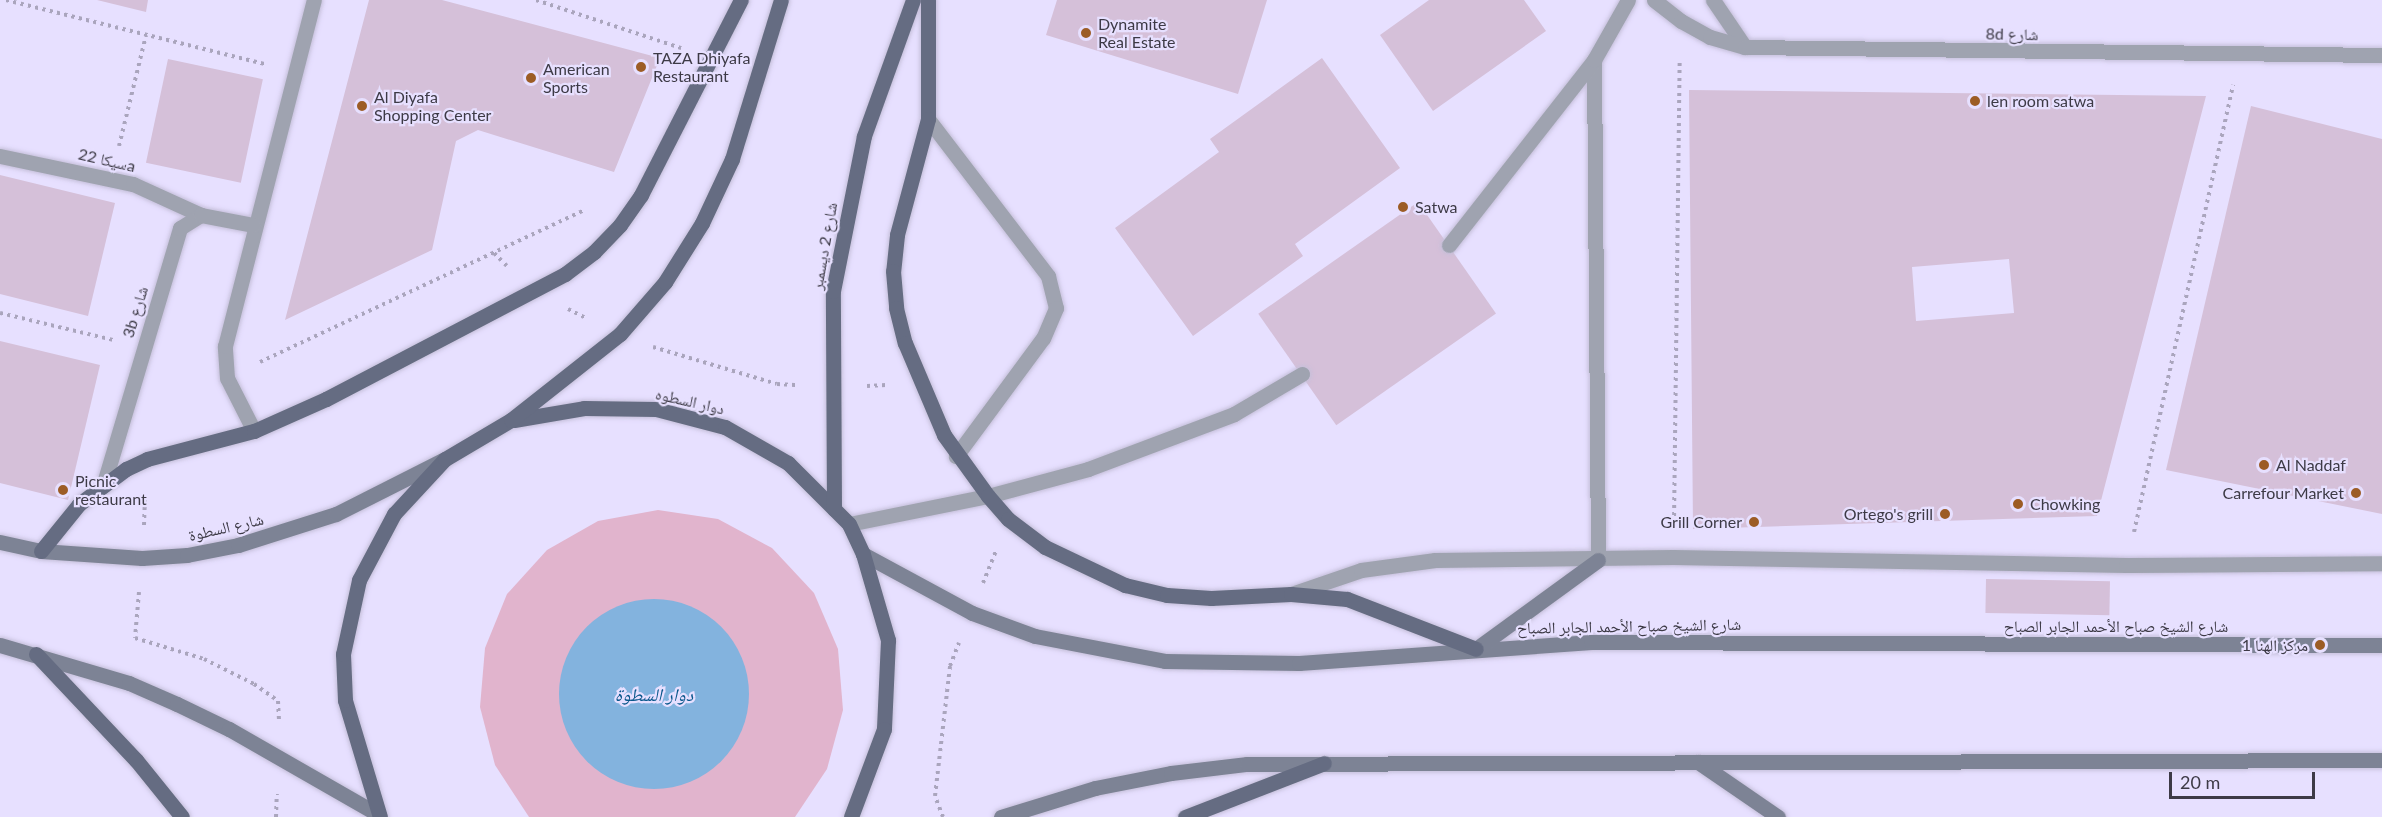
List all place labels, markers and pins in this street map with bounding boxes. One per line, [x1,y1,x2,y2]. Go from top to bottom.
place label: Dynamite Real Estate [1098,14,1176,52]
marker: Dynamite Real Estate [1079,26,1093,40]
place label: TAZA Dhiyafa Restaurant [653,48,751,86]
place label: American Sports [543,59,610,97]
marker: TAZA Dhiyafa Restaurant [634,60,648,74]
marker: American Sports [524,71,538,85]
place label: Al Diyafa Shopping Center [374,87,491,125]
place label: len room satwa [1987,91,2094,111]
marker: len room satwa [1968,94,1982,108]
marker: Al Diyafa Shopping Center [355,99,369,113]
place label: Satwa [1415,197,1458,217]
marker: Satwa [1396,200,1410,214]
place label: Al Naddaf [2276,455,2346,475]
marker: Al Naddaf [2257,458,2271,472]
place label: Picnic restaurant [75,471,147,509]
marker: Picnic restaurant [56,483,70,497]
place label: Carrefour Market [2222,483,2344,503]
marker: Carrefour Market [2349,486,2363,500]
place label: Chowking [2030,494,2100,514]
marker: Chowking [2011,497,2025,511]
place label: Ortego's grill [1844,504,1933,524]
marker: Ortego's grill [1938,507,1952,521]
place label: Grill Corner [1661,512,1742,532]
marker: Grill Corner [1747,515,1761,529]
place label: مركز الهنا 1 [2242,635,2308,655]
marker: مركز الهنا 1 [2313,638,2327,652]

